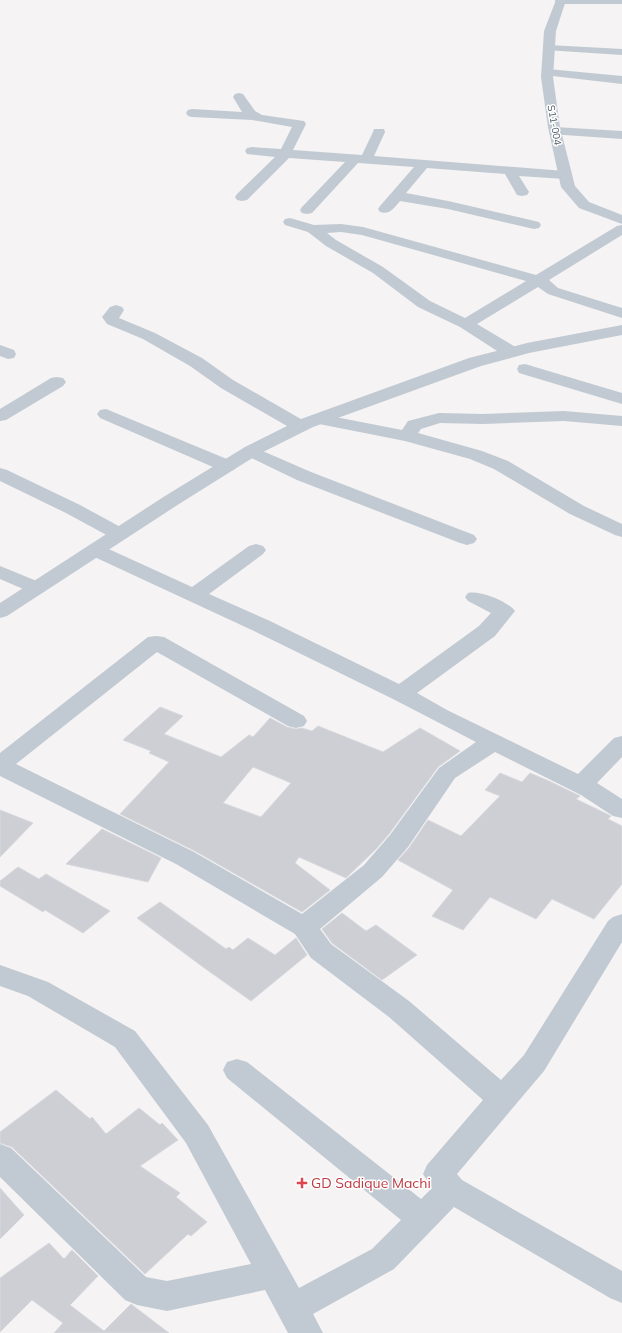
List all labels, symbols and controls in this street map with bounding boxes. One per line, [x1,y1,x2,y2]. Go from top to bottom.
street label: S11-004 [545,104,564,146]
place label: GD Sadique Machi [311,1174,431,1192]
marker: GD Sadique Machi [296,1177,308,1189]

